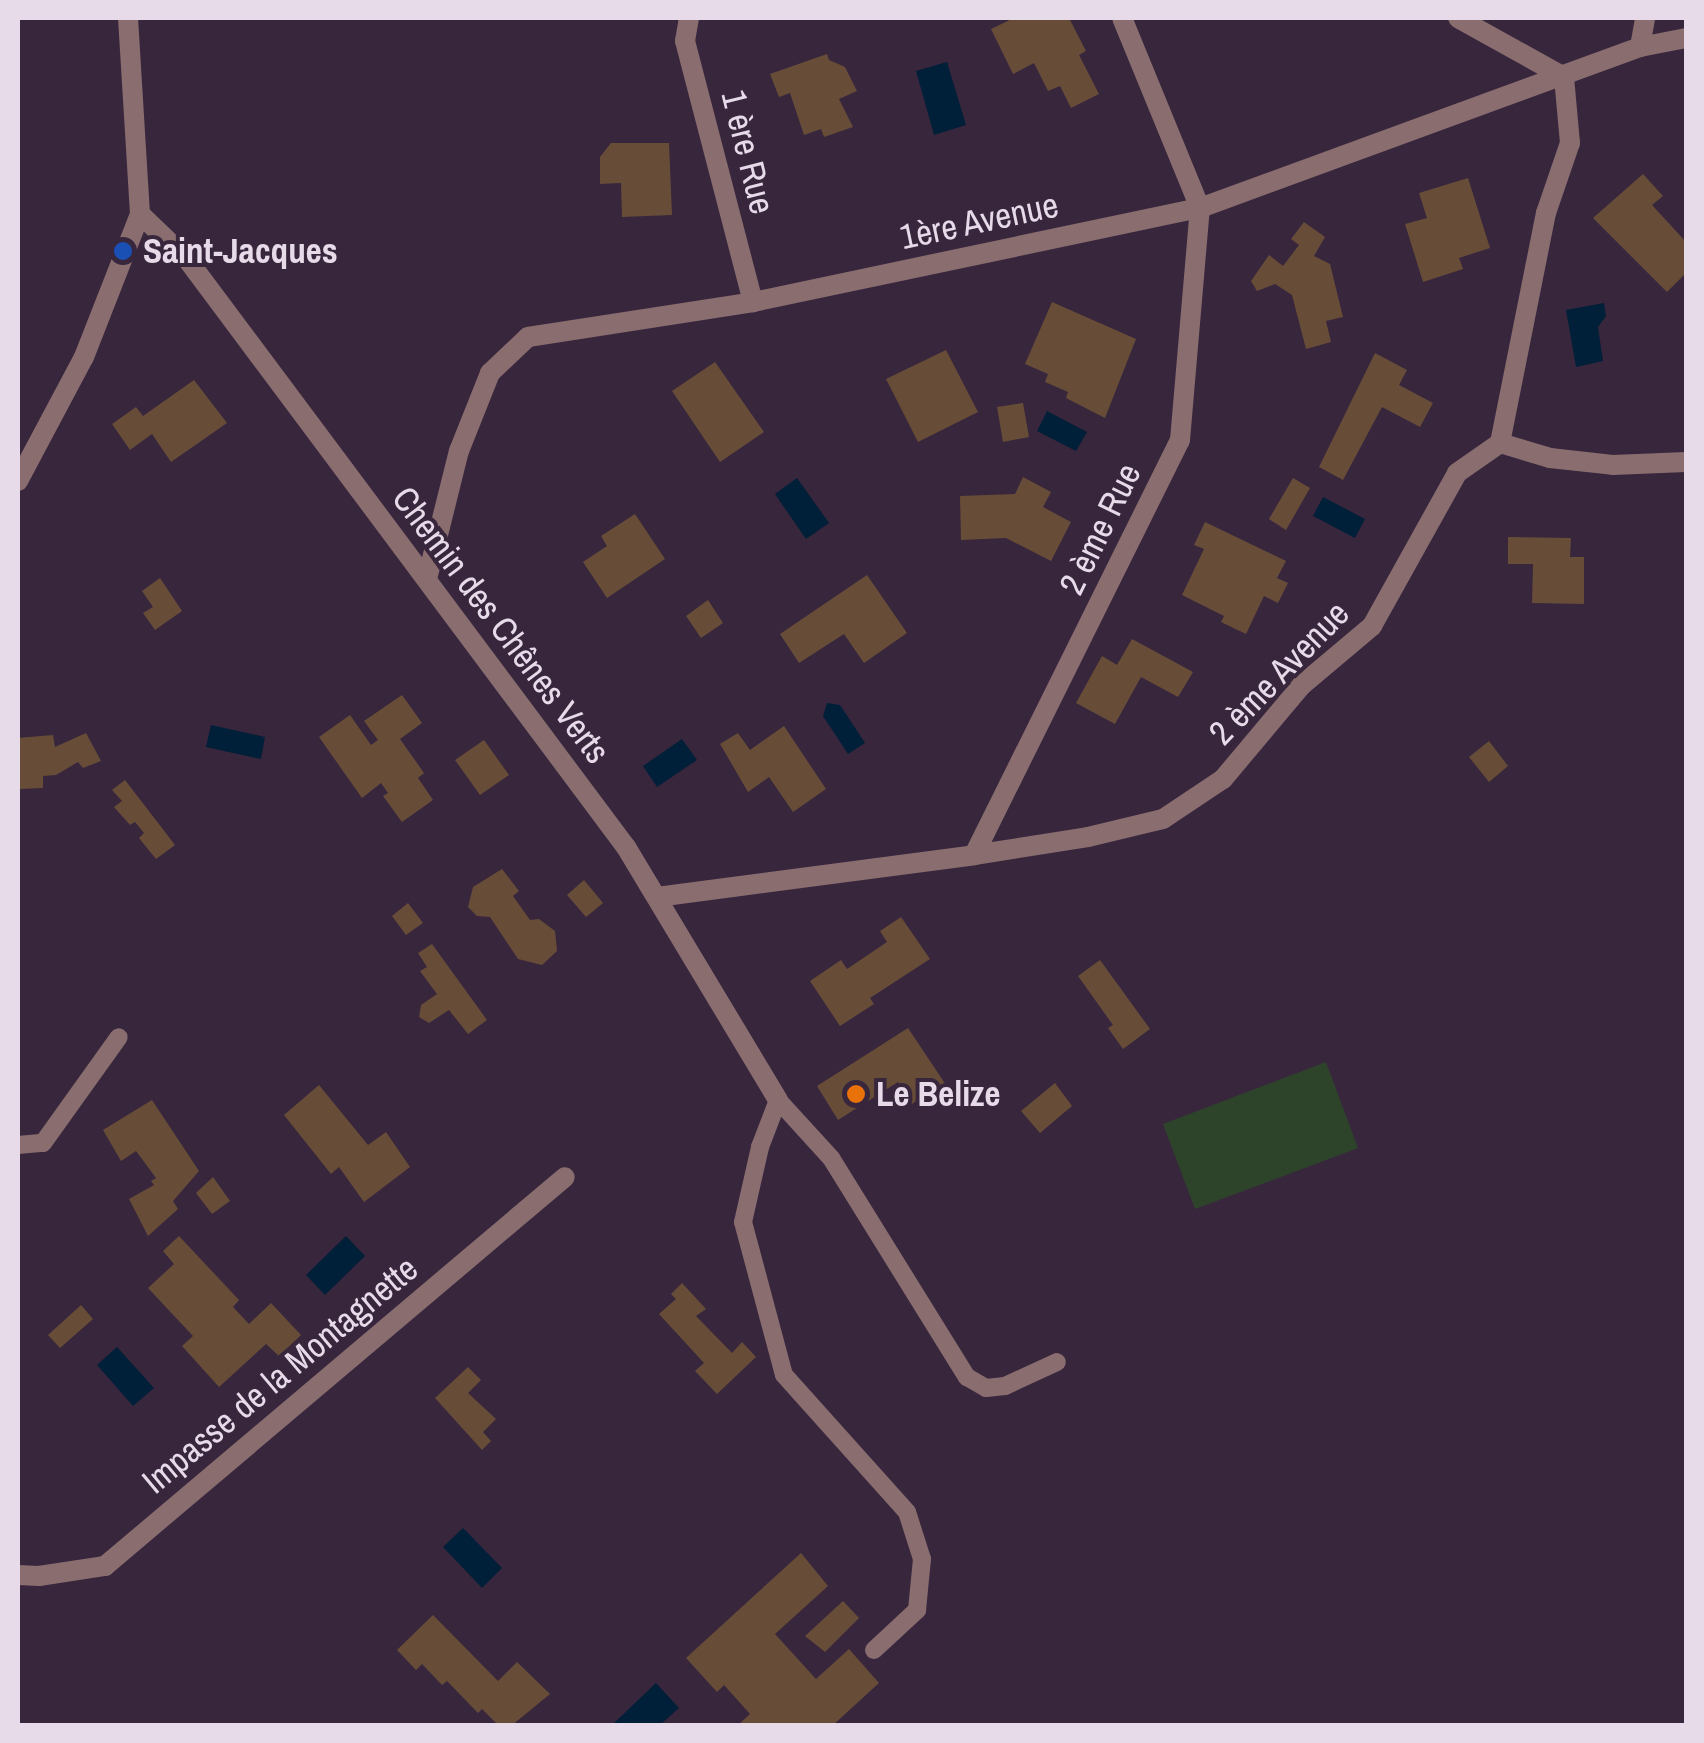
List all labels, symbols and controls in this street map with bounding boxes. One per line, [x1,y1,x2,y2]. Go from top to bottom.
street label: 1 ère Rue [712,86,784,218]
street label: 1ère Avenue [895,184,1063,258]
place label: Saint-Jacques [143,230,338,272]
marker: Saint-Jacques [112,240,134,262]
street label: 2 ème Rue [1050,457,1150,601]
street label: Chemin des Chênes Verts [383,479,619,771]
street label: 2 ème Avenue [1200,592,1358,754]
place label: Le Belize [876,1073,1000,1115]
marker: Le Belize [845,1083,867,1105]
street label: Impasse de la Montagnette [134,1248,426,1502]

